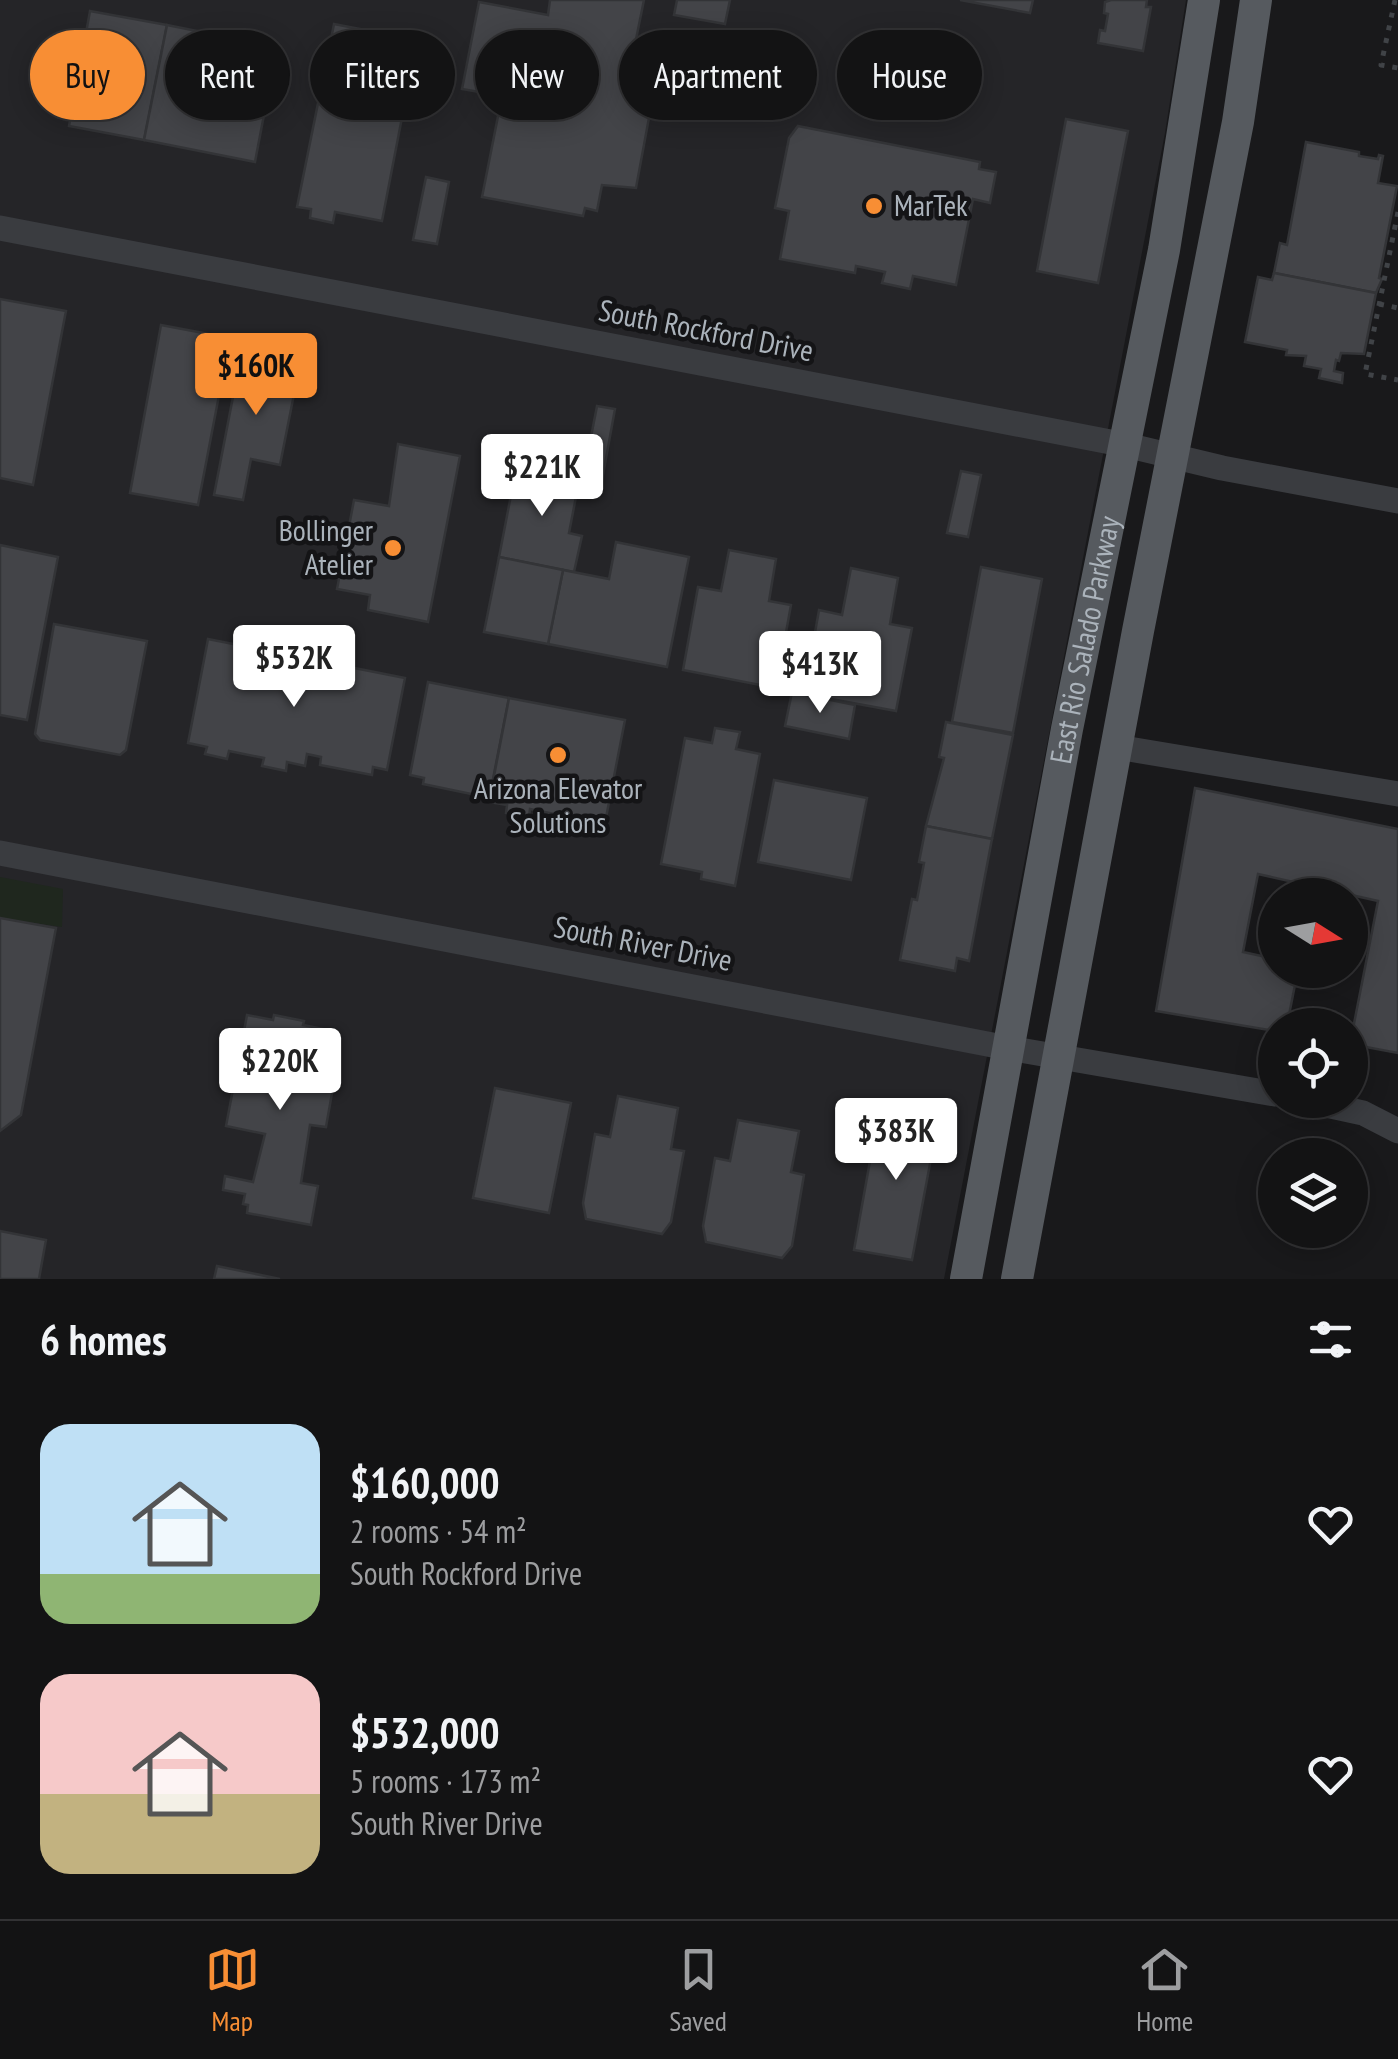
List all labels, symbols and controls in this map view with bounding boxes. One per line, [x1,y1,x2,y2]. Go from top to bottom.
chip: Buy [30,30,145,120]
chip: Rent [165,30,290,120]
chip: Filters [310,30,455,120]
chip: New [475,30,599,120]
chip: Apartment [619,30,817,120]
chip: House [837,30,982,120]
place label: MarTek [894,185,968,224]
marker: MarTek [863,195,885,217]
street label: South Rockford Drive [596,290,817,369]
pin: $160K [186,333,326,418]
text: $160K [217,344,295,386]
pin: $221K [472,434,612,519]
text: $221K [503,445,581,487]
place label: Bollinger Atelier [279,510,374,583]
street label: East Rio Salado Parkway [1040,512,1128,767]
marker: Bollinger Atelier [382,537,404,559]
pin: $532K [224,625,364,710]
pin: $413K [750,631,890,716]
text: $532K [255,636,333,678]
text: $413K [781,642,859,684]
marker: Arizona Elevator Solutions [547,744,569,766]
place label: Arizona Elevator Solutions [474,768,643,841]
north arrow [1258,878,1368,988]
map controls [1258,878,1368,1248]
street label: South River Drive [551,906,736,979]
button: locate [1258,1008,1368,1118]
pin: $220K [210,1028,350,1113]
text: $220K [241,1039,319,1081]
pin: $383K [826,1098,966,1183]
text: $383K [857,1109,935,1151]
button: layers [1258,1138,1368,1248]
text: 6 homes [40,1312,167,1367]
icon: filters [1303,1312,1358,1367]
text: $160,000 [350,1455,500,1510]
icon: home [120,1464,240,1584]
icon: heart [1303,1497,1358,1552]
text: 2 rooms · 54 m² [350,1510,527,1552]
text: South Rockford Drive [350,1552,582,1594]
text: $532,000 [350,1705,500,1760]
icon: home [120,1714,240,1834]
icon: heart [1303,1747,1358,1802]
text: 5 rooms · 173 m² [350,1760,541,1802]
text: South River Drive [350,1802,543,1844]
tab: Map [205,1942,260,2039]
tab: Saved [669,1942,727,2039]
tab: Home [1136,1942,1193,2039]

